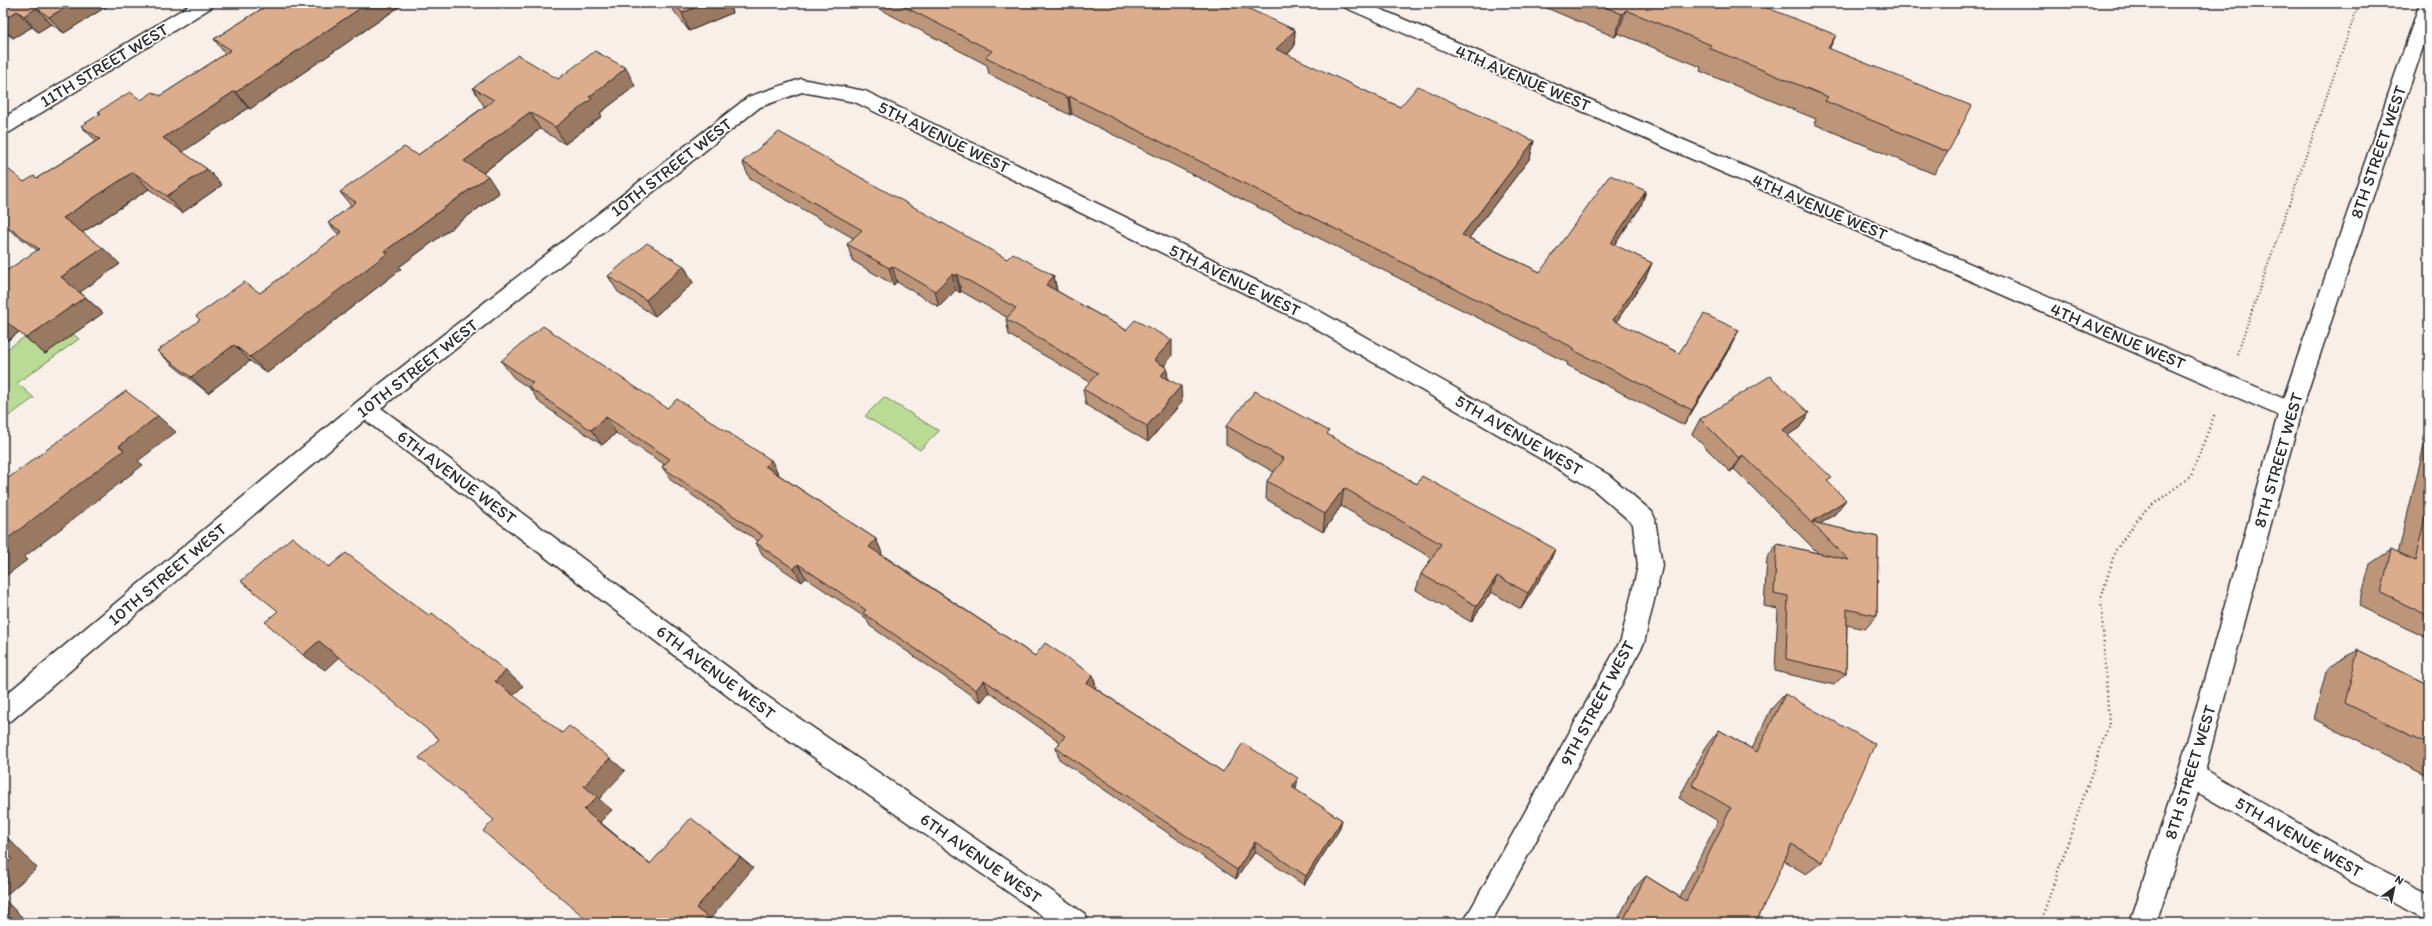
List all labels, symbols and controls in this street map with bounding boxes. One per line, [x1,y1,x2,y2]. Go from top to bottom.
street label: 11TH STREET WEST [36,19,172,111]
street label: 4TH AVENUE WEST [1452,40,1594,116]
street label: 8TH STREET WEST [2346,82,2410,221]
street label: 5TH AVENUE WEST [875,97,1013,178]
street label: 10TH STREET WEST [606,113,736,221]
street label: 4TH AVENUE WEST [1749,169,1891,245]
street label: 5TH AVENUE WEST [1166,240,1304,321]
street label: 4TH AVENUE WEST [2047,298,2189,374]
street label: 10TH STREET WEST [352,314,482,422]
street label: 5TH AVENUE WEST [1452,390,1587,480]
street label: 8TH STREET WEST [2249,390,2307,530]
street label: 6TH AVENUE WEST [394,426,521,528]
street label: 10TH STREET WEST [104,518,231,629]
street label: 6TH AVENUE WEST [653,621,780,723]
street label: 9TH STREET WEST [1556,637,1639,769]
street label: 8TH STREET WEST [2160,702,2220,842]
street label: 5TH AVENUE WEST [2232,792,2367,882]
street label: 6TH AVENUE WEST [916,809,1046,908]
north arrow [2374,868,2414,908]
text: N [2393,873,2406,888]

